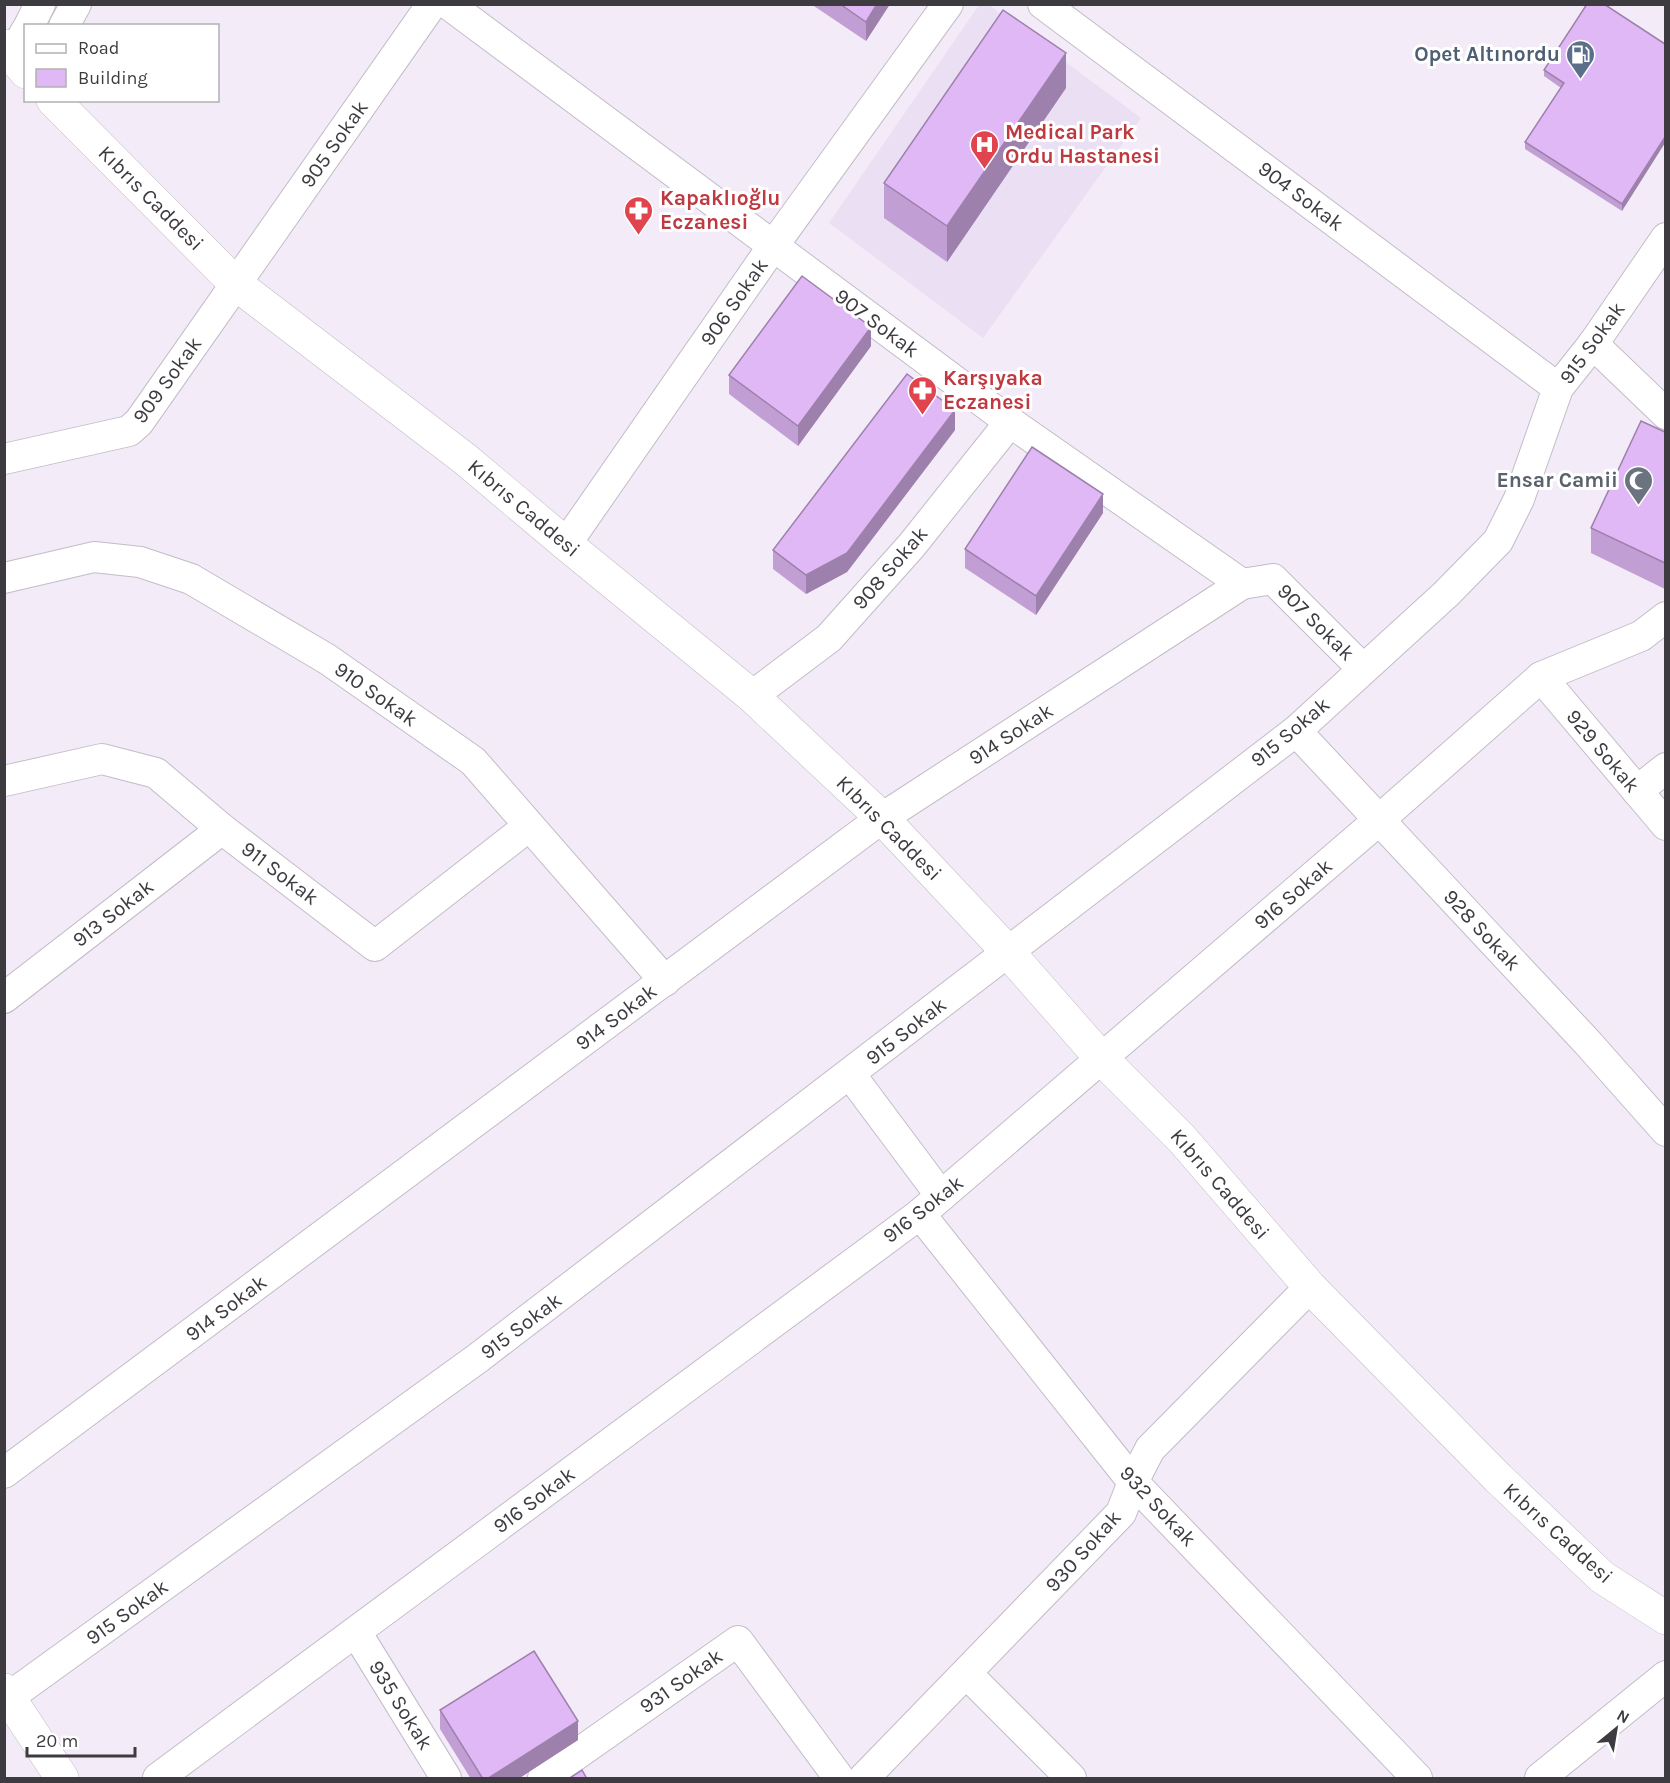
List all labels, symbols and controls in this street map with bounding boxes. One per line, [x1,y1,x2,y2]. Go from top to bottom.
legend [24,24,219,102]
text: Road [78,37,119,59]
fuel station icon: Opet Altınordu [1565,38,1597,80]
place label: Opet Altınordu [1414,42,1560,66]
text: Building [78,67,148,89]
street label: 905 Sokak [295,96,373,192]
place label: Medical Park Ordu Hastanesi [1005,120,1160,168]
hospital icon: Medical Park Ordu Hastanesi [968,128,1000,170]
street label: Kıbrıs Caddesi [93,140,209,256]
street label: 904 Sokak [1254,156,1349,236]
place label: Kapaklıoğlu Eczanesi [660,186,781,234]
pharmacy icon: Kapaklıoğlu Eczanesi [623,194,655,236]
street label: 906 Sokak [695,254,773,350]
street label: 907 Sokak [830,284,924,362]
street label: 915 Sokak [1554,297,1630,389]
street label: 909 Sokak [128,332,207,428]
place label: Karşıyaka Eczanesi [943,366,1043,414]
pharmacy icon: Karşıyaka Eczanesi [906,374,938,416]
street label: Kıbrıs Caddesi [463,454,585,562]
mosque icon: Ensar Camii [1623,464,1655,506]
place label: Ensar Camii [1496,468,1618,492]
street label: 908 Sokak [848,522,933,614]
street label: 907 Sokak [1273,579,1360,666]
street label: 910 Sokak [330,657,422,731]
street label: 915 Sokak [1246,692,1334,772]
street label: 914 Sokak [965,698,1058,770]
street label: 929 Sokak [1561,705,1645,797]
street label: Kıbrıs Caddesi [831,770,947,886]
street label: 911 Sokak [237,836,323,910]
street label: 916 Sokak [1249,853,1337,934]
street label: 913 Sokak [68,874,158,952]
street label: 928 Sokak [1439,885,1526,975]
street label: 914 Sokak [571,979,661,1055]
street label: 915 Sokak [861,992,951,1070]
street label: Kıbrıs Caddesi [1165,1124,1275,1244]
street label: 916 Sokak [878,1170,968,1248]
street label: 914 Sokak [181,1270,271,1346]
street label: 915 Sokak [476,1288,566,1364]
street label: 932 Sokak [1115,1461,1201,1551]
street label: 916 Sokak [489,1462,579,1538]
street label: Kıbrıs Caddesi [1498,1478,1618,1588]
street label: 930 Sokak [1040,1505,1126,1597]
street label: 915 Sokak [81,1574,173,1650]
street label: 931 Sokak [635,1644,727,1718]
street label: 935 Sokak [364,1656,438,1754]
north arrow [1586,1699,1646,1759]
text: N [1614,1705,1633,1728]
scale bar [27,1720,135,1758]
text: 20 m [36,1730,78,1752]

